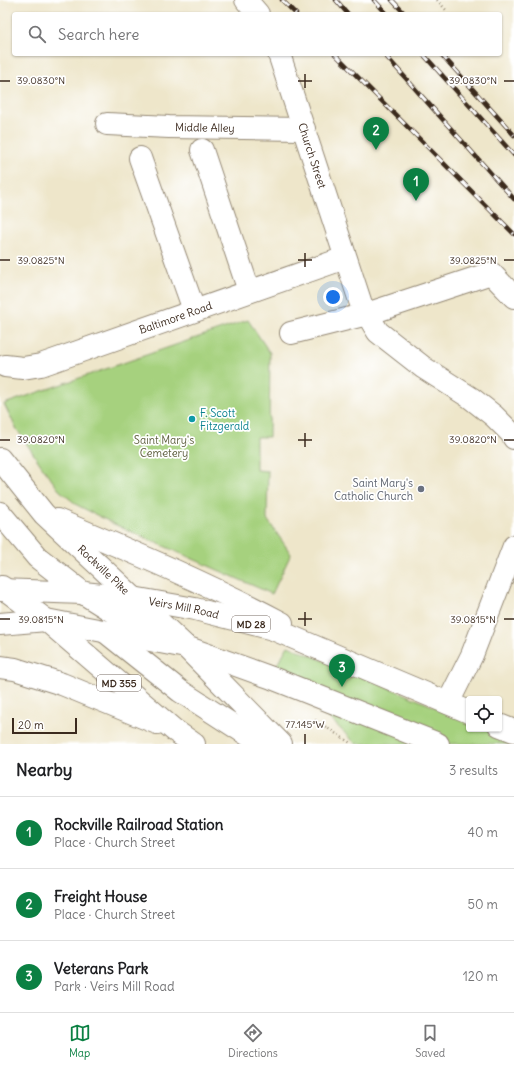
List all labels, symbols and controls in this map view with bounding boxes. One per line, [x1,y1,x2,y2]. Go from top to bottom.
search box [12,12,502,56]
icon: search [26,23,48,45]
text: Search here [58,25,139,44]
text: 39.0830°N [17,74,65,87]
text: 39.0830°N [449,74,497,87]
pin: 2 [363,117,389,150]
street label: Middle Alley [175,120,235,135]
street label: Church Street [295,121,330,191]
pin: 1 [403,168,429,201]
text: 39.0825°N [17,254,65,267]
text: 39.0825°N [449,254,497,267]
your location [323,287,343,307]
street label: Baltimore Road [137,298,214,337]
place label: F. Scott Fitzgerald [200,406,250,433]
marker: F. Scott Fitzgerald [187,414,197,424]
text: 39.0820°N [17,433,65,446]
park label: Saint Mary's Cemetery [134,433,194,460]
text: 39.0820°N [449,433,497,446]
place label: Saint Mary's Catholic Church [334,476,413,503]
marker: Saint Mary's Catholic Church [416,484,426,494]
street label: Rockville Pike [75,542,133,598]
street label: Veirs Mill Road [147,594,221,622]
text: 39.0815°N [18,613,64,626]
text: 39.0815°N [450,613,496,626]
road number: MD 28 [232,616,270,632]
pin: 3 [329,654,355,687]
road number: MD 355 [97,675,141,691]
map controls [466,696,502,732]
button: locate [466,696,502,732]
scale bar [12,716,77,735]
text: 20 m [18,718,44,732]
text: 77.145°W [285,718,325,731]
text: Nearby [16,759,72,781]
text: 3 results [449,762,498,779]
text: Rockville Railroad Station [54,815,223,834]
text: 1 [26,824,32,841]
text: 40 m [467,824,498,841]
text: Place · Church Street [54,834,175,851]
text: Freight House [54,887,147,906]
text: 2 [25,896,33,913]
text: 50 m [467,896,498,913]
text: Place · Church Street [54,906,175,923]
text: Veterans Park [54,959,148,978]
text: 3 [25,968,33,985]
text: 120 m [463,968,498,985]
text: Park · Veirs Mill Road [54,978,175,995]
tab: Map [69,1022,91,1060]
tab: Directions [228,1022,278,1060]
tab: Saved [415,1022,445,1060]

